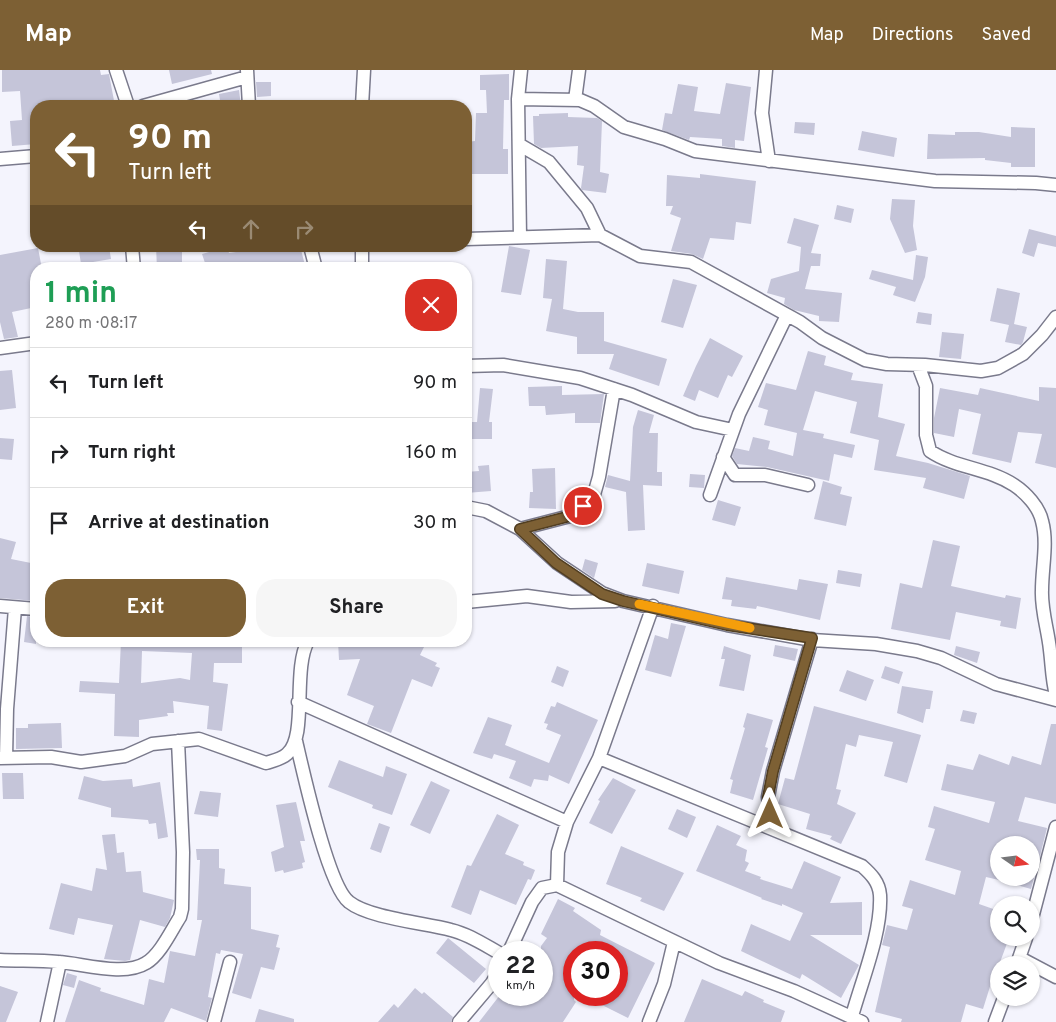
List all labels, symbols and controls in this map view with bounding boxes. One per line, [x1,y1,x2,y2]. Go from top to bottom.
text: Map [25,20,72,50]
text: Map [810,24,844,47]
text: Directions [872,24,954,47]
text: Saved [982,24,1031,47]
text: 90 m [128,117,212,161]
icon: left [45,120,110,185]
text: Turn left [128,160,211,187]
icon: left [184,215,212,243]
icon: ahead [237,215,265,243]
icon: right [290,215,318,243]
text: 1 min [45,276,117,313]
button: close [405,279,457,331]
text: 280 m · 08:17 [45,314,137,334]
icon: left [45,369,73,397]
text: Turn left [88,371,164,395]
text: 90 m [413,371,457,395]
icon: right [45,439,73,467]
text: Turn right [88,441,176,465]
text: 160 m [406,441,457,465]
pin [562,485,604,527]
icon: arrive [569,492,597,520]
icon: arrive [45,509,73,537]
text: Arrive at destination [88,511,269,535]
text: 30 m [413,511,457,535]
button: Exit [45,579,246,637]
button: Share [256,579,457,637]
position arrow [743,787,795,839]
north arrow [990,836,1040,886]
map controls [990,836,1040,1006]
button: search [990,896,1040,946]
speed limit sign: 30 [563,941,628,1006]
text: 22 [505,951,536,983]
button: layers [990,956,1040,1006]
text: km/h [506,978,535,994]

